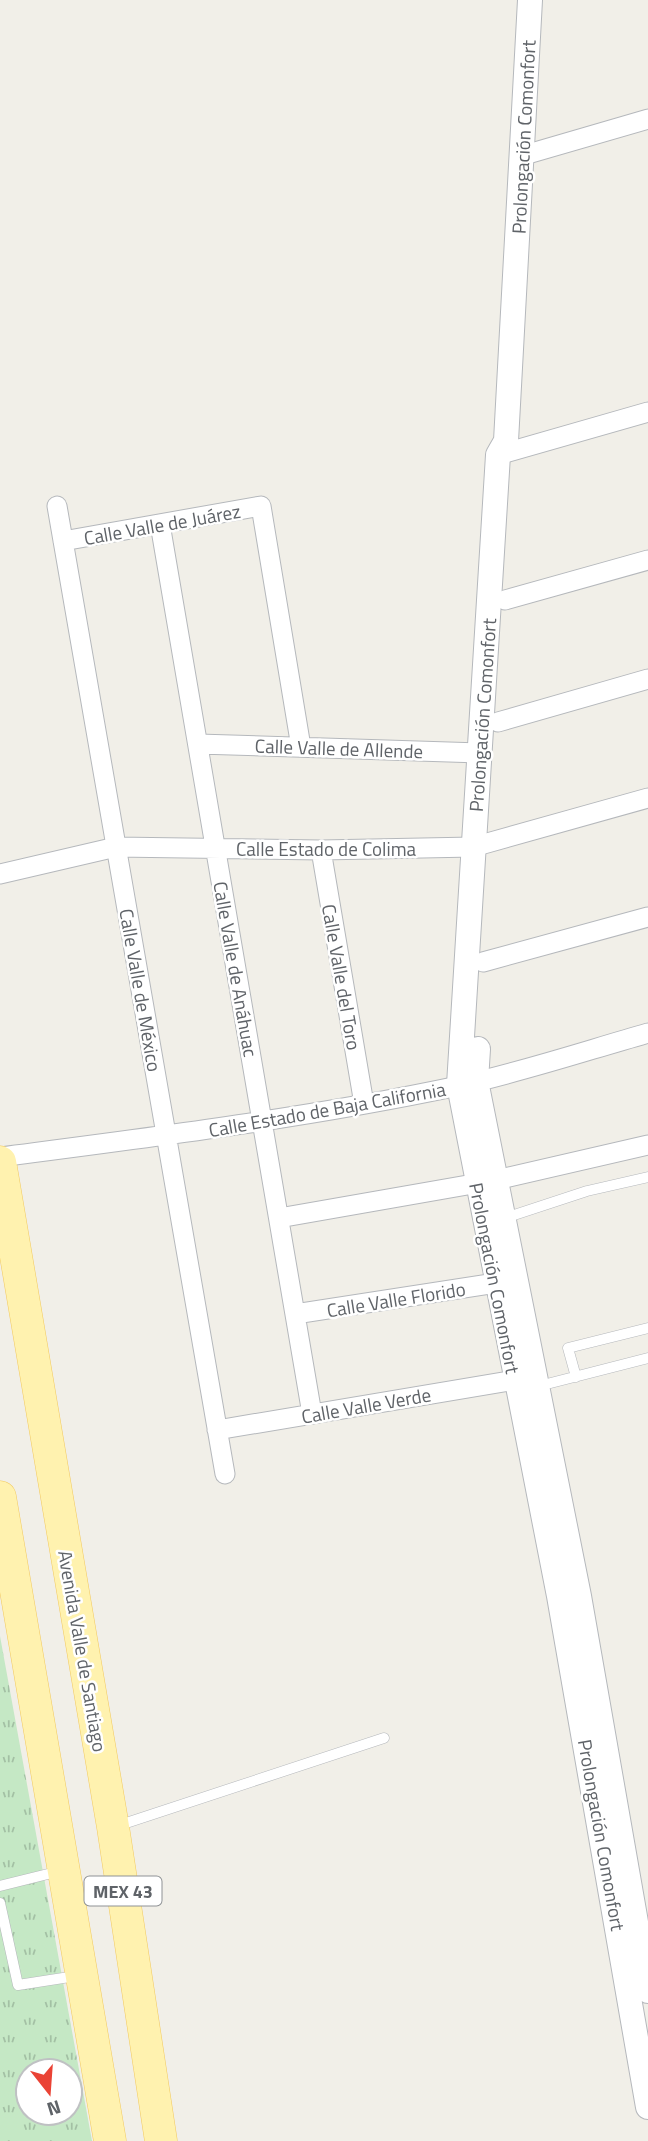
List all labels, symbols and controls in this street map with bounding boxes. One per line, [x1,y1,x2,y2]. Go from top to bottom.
street label: Prolongación Comonfort [503,39,543,235]
street label: Calle Valle de Juárez [81,496,243,552]
street label: Prolongación Comonfort [461,617,503,813]
street label: Calle Valle de Allende [254,731,424,765]
street label: Calle Estado de Colima [236,834,417,863]
street label: Calle Valle de Anáhuac [206,879,266,1059]
street label: Calle Valle del Toro [315,902,369,1052]
street label: Calle Valle de México [112,906,170,1074]
street label: Calle Estado de Baja California [206,1074,448,1144]
street label: Prolongación Comonfort [462,1180,528,1376]
street label: Calle Valle Florido [324,1274,468,1324]
street label: Calle Valle Verde [299,1379,433,1431]
street label: Avenida Valle de Santiago [51,1548,115,1754]
street label: Prolongación Comonfort [571,1737,633,1933]
road number: MEX 43 [85,1877,162,1906]
north arrow [14,2057,84,2127]
text: N [44,2093,65,2125]

